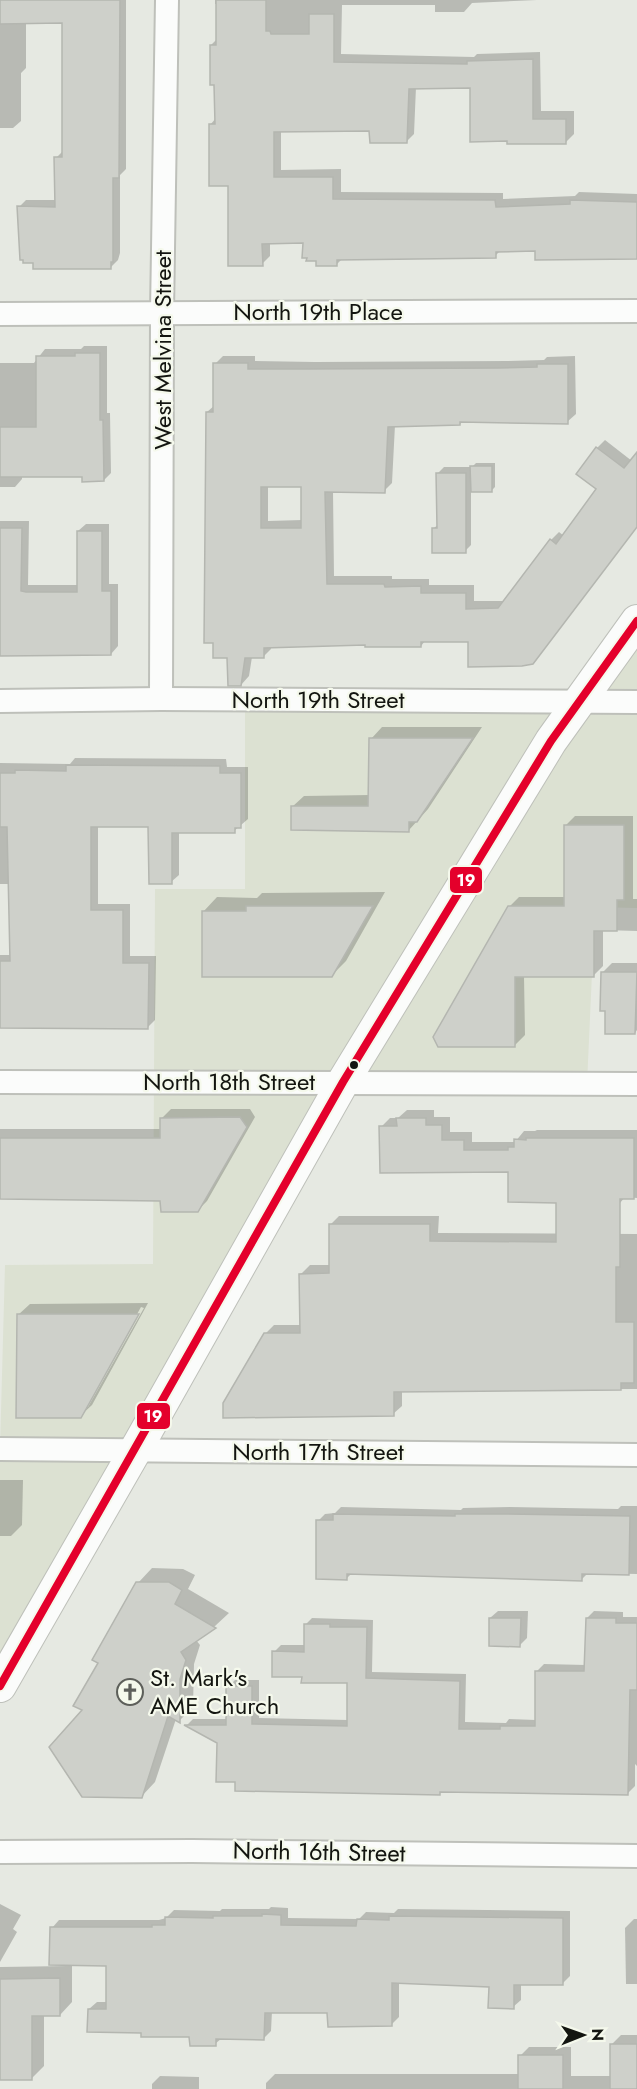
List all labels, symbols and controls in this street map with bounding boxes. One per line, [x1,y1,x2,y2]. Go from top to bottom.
street label: West Melvina Street [145,250,180,450]
street label: North 19th Place [233,294,403,329]
street label: North 19th Street [232,682,405,717]
line badge: 19 [449,866,483,894]
text: 19 [457,869,475,892]
unlabelled marker [348,1059,360,1071]
street label: North 18th Street [143,1064,315,1099]
line badge: 19 [136,1402,171,1430]
text: 19 [144,1405,162,1428]
street label: North 17th Street [232,1434,404,1469]
place label: St. Mark's AME Church [150,1660,279,1723]
church icon: St. Mark's AME Church [115,1677,145,1707]
street label: North 16th Street [232,1832,406,1871]
north arrow [553,2005,613,2065]
text: N [586,2028,609,2041]

